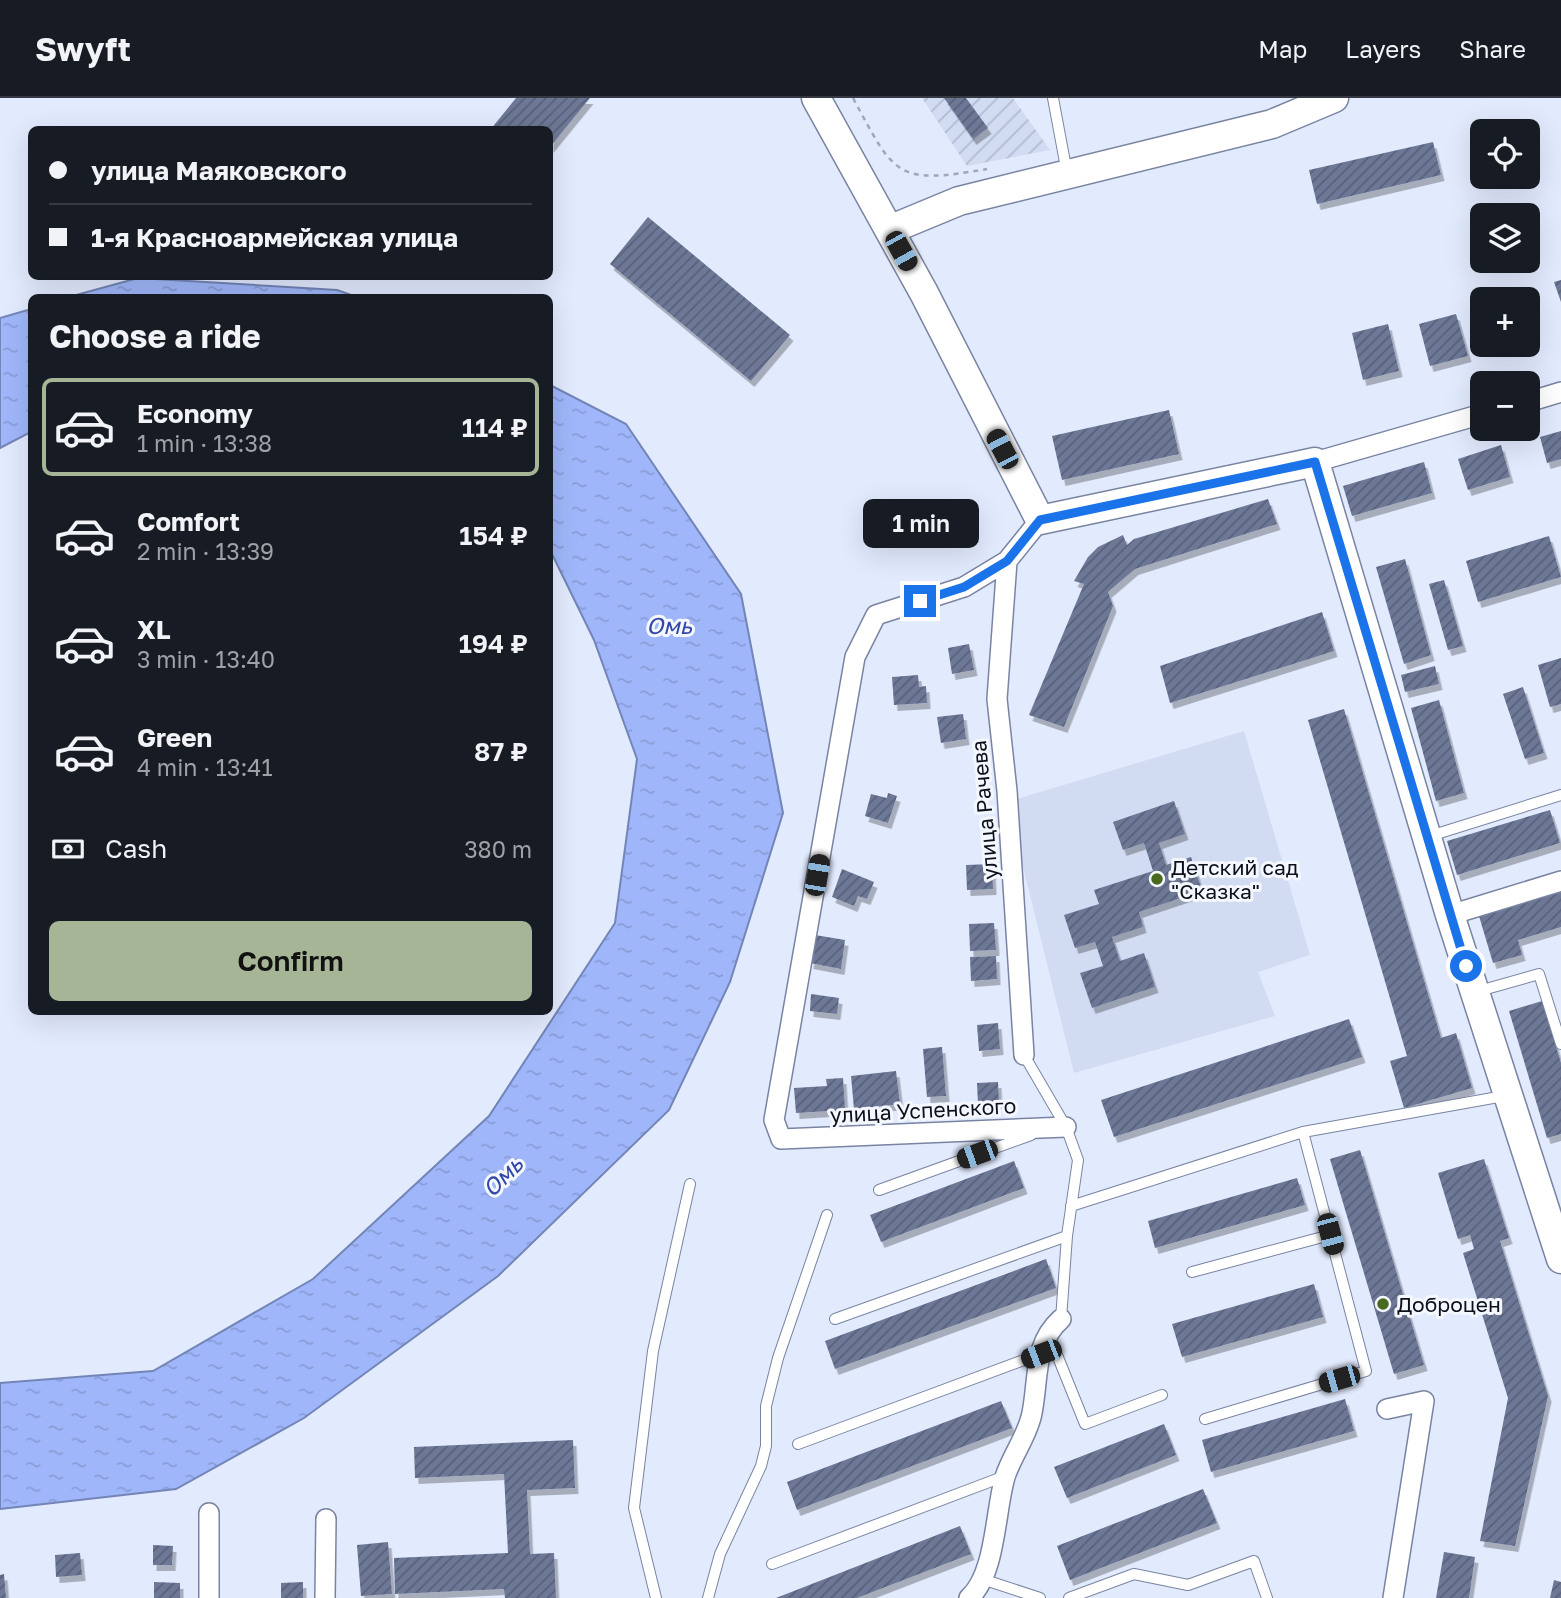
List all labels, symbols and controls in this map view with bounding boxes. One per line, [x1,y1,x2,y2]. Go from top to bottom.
text: Swyft [35,29,131,68]
text: Map [1258,34,1307,63]
text: Layers [1345,34,1421,63]
text: Share [1459,34,1526,63]
map controls [1470,119,1540,441]
button: locate [1470,119,1540,189]
text: улица Маяковского [91,155,347,186]
button: layers [1470,203,1540,273]
text: 1-я Красноармейская улица [91,222,458,253]
car [882,228,921,274]
button: + [1470,287,1540,357]
text: Choose a ride [49,317,261,355]
button: − [1470,371,1540,441]
icon: car [53,396,116,459]
text: Economy [137,398,253,429]
text: 114 ₽ [462,412,528,443]
car [983,426,1022,472]
text: 1 min · 13:38 [137,429,272,457]
callout: 1 min [862,500,978,548]
icon: car [53,504,116,567]
text: Comfort [137,506,240,537]
text: 1 min [892,509,950,537]
text: 154 ₽ [459,520,528,551]
text: 2 min · 13:39 [137,537,274,565]
route end [904,585,936,617]
water label: Омь [646,611,693,639]
icon: car [53,612,116,675]
text: XL [137,614,171,645]
text: 194 ₽ [459,628,528,659]
text: 3 min · 13:40 [137,645,275,673]
icon: car [53,720,116,783]
text: Green [137,722,212,753]
text: 87 ₽ [474,736,528,767]
street label: улица Рачева [965,739,1003,881]
text: 4 min · 13:41 [137,753,273,781]
icon: cash [49,830,87,868]
text: Cash [105,833,167,864]
text: 380 m [464,835,532,863]
car [804,852,831,898]
place label: Детский сад "Сказка" [1171,854,1299,904]
marker: Детский сад "Сказка" [1149,871,1165,887]
button: Confirm [49,921,532,1001]
route start [1450,950,1482,982]
street label: улица Успенского [829,1092,1017,1128]
car [954,1137,1001,1171]
water label: Омь [476,1149,529,1202]
car [1315,1211,1346,1257]
place label: Доброцен [1397,1291,1501,1317]
marker: Доброцен [1375,1296,1391,1312]
car [1018,1337,1065,1371]
car [1316,1363,1363,1395]

